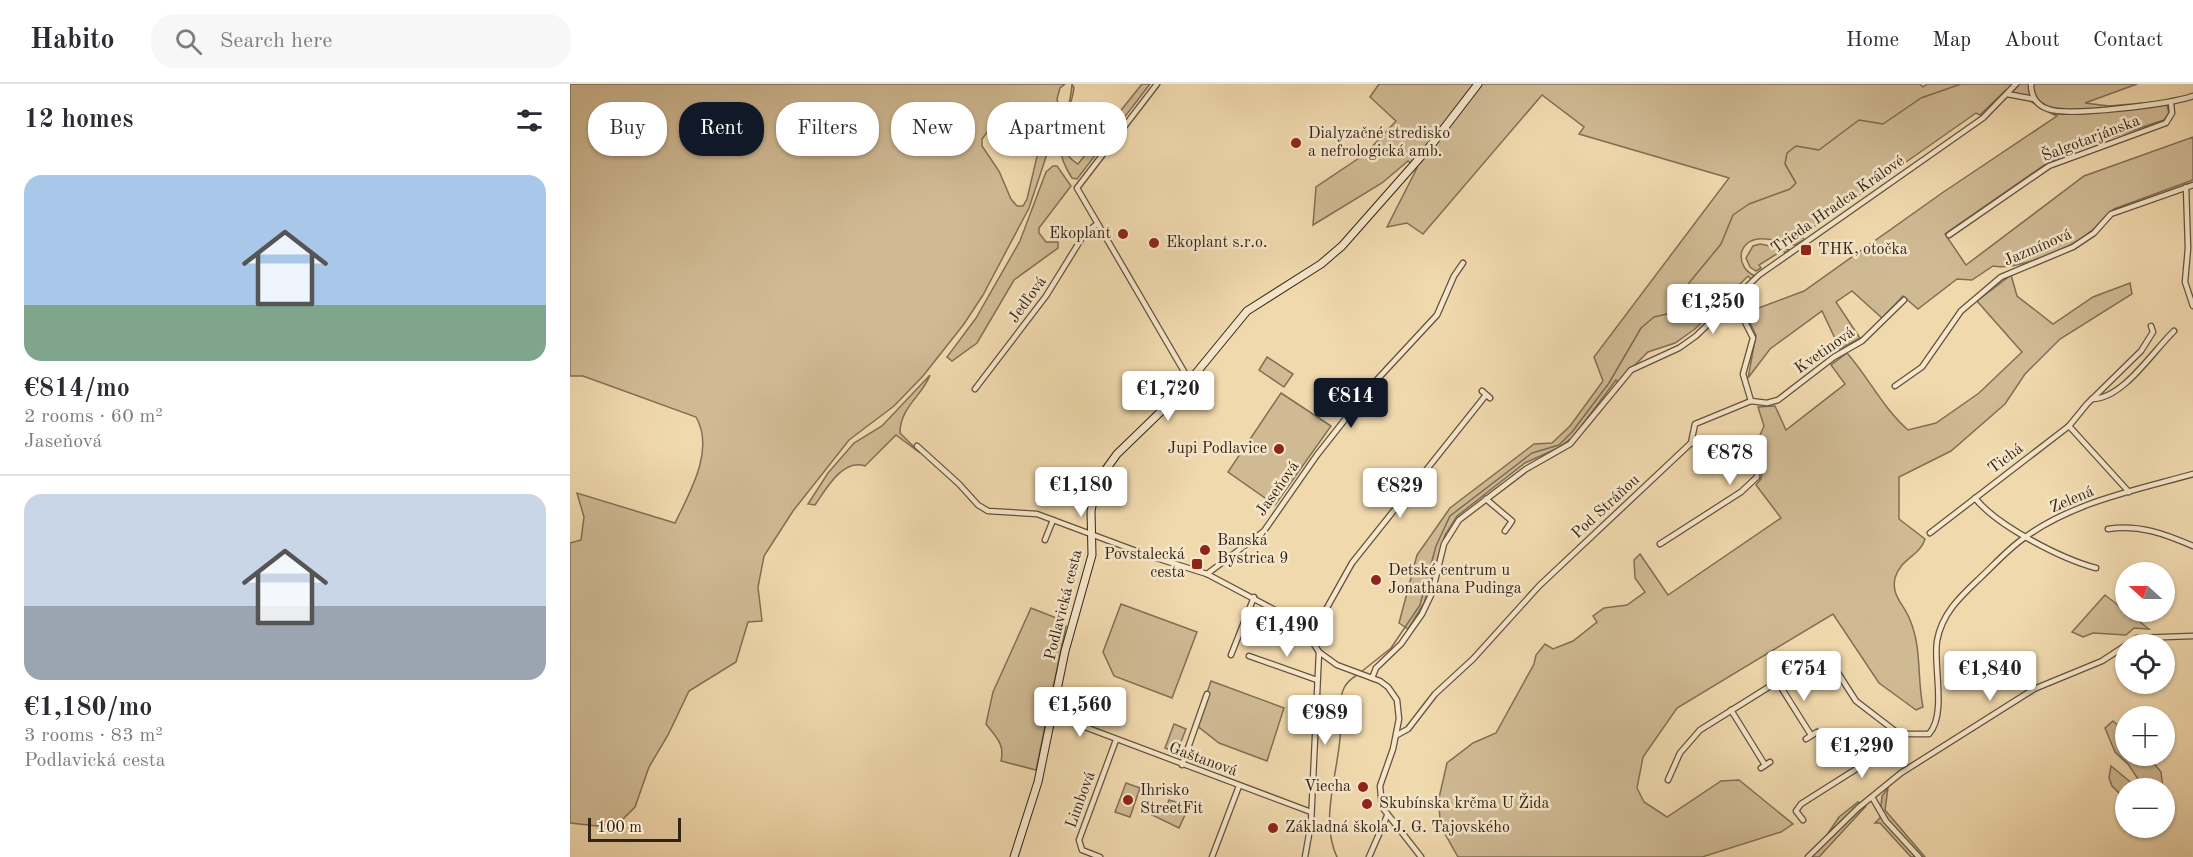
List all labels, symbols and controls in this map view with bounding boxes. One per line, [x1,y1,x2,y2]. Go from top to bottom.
search box [151,14,571,68]
icon: search [172,25,205,58]
text: Habito [30,27,115,55]
text: Search here [220,30,332,52]
text: Home [1846,30,1899,51]
text: Map [1932,30,1971,51]
text: About [2004,30,2060,51]
text: Contact [2093,30,2163,51]
chip: Buy [588,102,667,156]
chip: Rent [679,102,764,156]
chip: Filters [776,102,879,156]
chip: New [891,102,975,156]
chip: Apartment [987,102,1127,156]
icon: filters [513,104,546,137]
text: 12 homes [24,107,133,133]
street label: Šalgotarjánska [2038,108,2142,165]
place label: Dialyzačné stredisko a nefrologická amb. [1308,126,1450,160]
marker: Dialyzačné stredisko a nefrologická amb. [1289,136,1303,150]
street label: Trieda Hradca Králové [1769,153,1907,257]
icon: home [231,214,339,322]
place label: Ekoplant [1049,226,1111,242]
street label: Jazmínová [2002,226,2075,270]
marker: Ekoplant [1116,227,1130,241]
place label: Ekoplant s.r.o. [1166,235,1267,251]
marker: Ekoplant s.r.o. [1147,236,1161,250]
place label: THK, otočka [1818,242,1908,258]
marker: THK, otočka [1799,243,1813,257]
street label: Jedľová [1006,274,1050,326]
pin: €1,250 [1664,284,1762,335]
text: €1,250 [1681,293,1745,313]
street label: Kvetinová [1792,325,1858,377]
pin: €1,720 [1119,371,1217,422]
text: €814/mo [24,376,130,402]
pin: €814 [1315,378,1387,429]
text: €1,720 [1136,380,1200,400]
text: €814 [1328,387,1374,407]
text: 2 rooms · 60 m² [24,407,163,427]
text: Jaseňová [24,432,102,452]
pin: €878 [1694,435,1766,486]
place label: Jupi Podlavice [1168,441,1267,457]
street label: Tichá [1985,441,2027,477]
marker: Jupi Podlavice [1272,442,1286,456]
text: €878 [1707,444,1753,464]
street label: Jaseňová [1253,459,1303,519]
pin: €1,180 [1032,467,1130,518]
pin: €829 [1364,468,1436,519]
street label: Pod Stráňou [1569,472,1643,542]
text: €1,180 [1049,476,1113,496]
text: €829 [1377,477,1423,497]
street label: Zelená [2048,484,2096,516]
icon: home [231,533,339,641]
place label: Banská Bystrica 9 [1217,533,1289,567]
marker: Banská Bystrica 9 [1198,543,1212,557]
place label: Povstalecká cesta [1104,547,1185,581]
street label: Podlavická cesta [1043,548,1085,662]
marker: Povstalecká cesta [1190,557,1204,571]
north arrow [2115,562,2175,622]
map controls [2115,562,2175,838]
place label: Detské centrum u Jonathana Pudinga [1388,563,1522,597]
marker: Detské centrum u Jonathana Pudinga [1369,573,1383,587]
pin: €1,490 [1238,607,1336,658]
text: €1,490 [1255,616,1319,636]
button: locate [2115,634,2175,694]
pin: €754 [1768,651,1840,702]
pin: €1,840 [1941,651,2039,702]
text: €754 [1781,660,1827,680]
text: €1,840 [1958,660,2022,680]
pin: €1,560 [1031,687,1129,738]
text: €1,180/mo [24,695,152,721]
pin: €989 [1289,695,1361,746]
text: €1,560 [1048,696,1112,716]
text: €989 [1302,704,1348,724]
button: + [2115,706,2175,766]
text: 3 rooms · 83 m² [24,726,163,746]
pin: €1,290 [1813,728,1911,779]
text: €1,290 [1830,737,1894,757]
street label: Gaštanová [1167,740,1239,780]
text: Podlavická cesta [24,751,166,771]
street label: Limbová [1063,769,1099,830]
button: − [2115,778,2175,838]
place label: Viecha [1304,779,1351,795]
marker: Viecha [1356,780,1370,794]
place label: Ihrisko StreetFit [1140,783,1204,817]
place label: Skubínska krčma U Žida [1379,792,1550,812]
marker: Ihrisko StreetFit [1121,793,1135,807]
marker: Skubínska krčma U Žida [1360,797,1374,811]
scale bar [588,815,681,842]
text: 100 m [597,820,642,836]
place label: Základná škola J. G. Tajovského [1285,820,1510,836]
marker: Základná škola J. G. Tajovského [1266,821,1280,835]

